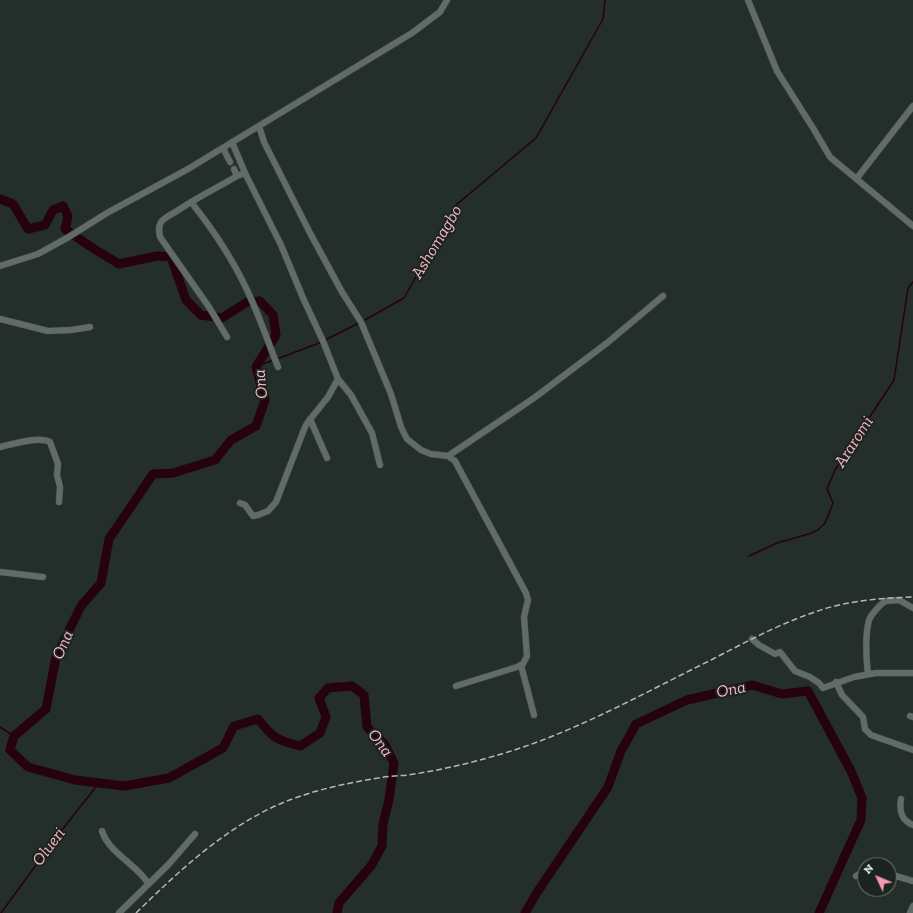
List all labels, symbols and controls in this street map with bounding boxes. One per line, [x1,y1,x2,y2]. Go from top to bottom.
water label: Ashomagbo [407,202,467,282]
water label: Ona [250,368,272,400]
water label: Araromi [830,413,878,471]
water label: Ona [48,627,78,663]
water label: Ona [715,677,747,703]
water label: Ona [363,725,397,761]
water label: Olueri [28,824,70,870]
north arrow [857,857,897,897]
text: N [861,861,876,877]

